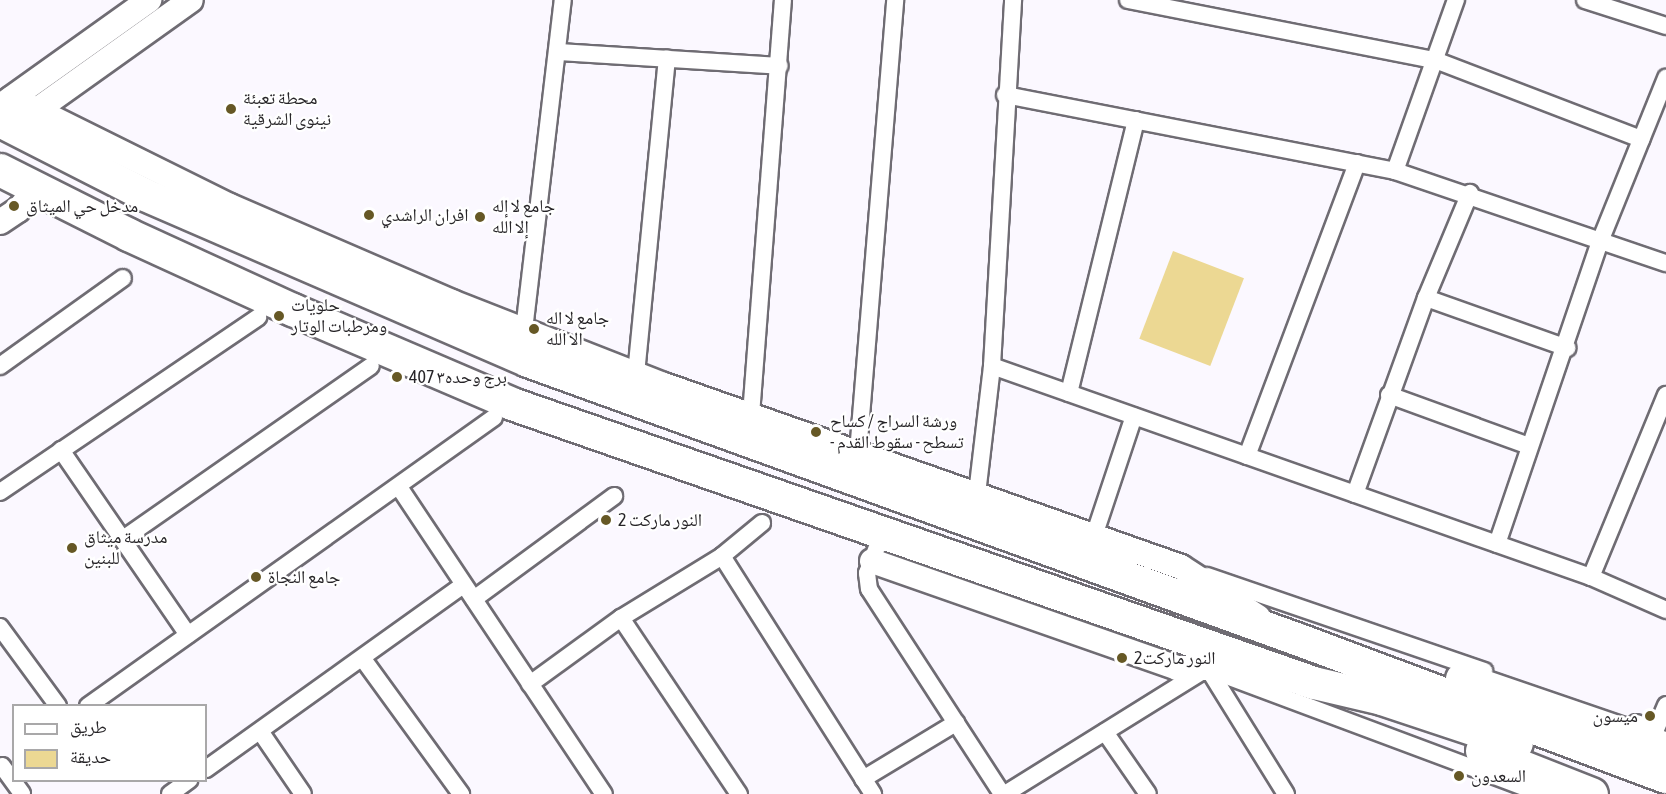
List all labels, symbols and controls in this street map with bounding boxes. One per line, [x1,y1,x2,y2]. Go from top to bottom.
place label: محطة تعبئة نينوى الشرقية [243,88,331,130]
marker: محطة تعبئة نينوى الشرقية [224,102,238,116]
place label: مدخل حي الميثاق [26,195,138,217]
place label: جامع لا إله إلا الله [492,196,555,238]
marker: مدخل حي الميثاق [7,199,21,213]
place label: افران الراشدي [381,204,469,226]
marker: افران الراشدي [362,208,376,222]
marker: جامع لا إله إلا الله [473,210,487,224]
place label: حلويات ومرطبات الوتار [291,295,387,338]
place label: جامع لا اله الا الله [546,308,609,350]
marker: حلويات ومرطبات الوتار [272,309,286,323]
marker: جامع لا اله الا الله [527,322,541,336]
place label: برج وحده٣ 407 [409,366,507,388]
marker: برج وحده٣ 407 [390,370,404,384]
place label: ورشة السراج / كساح - تسطح - سقوط القدم [830,411,964,454]
marker: ورشة السراج / كساح - تسطح - سقوط القدم [807,423,825,441]
place label: النور ماركت 2 [618,509,702,531]
marker: النور ماركت 2 [599,513,613,527]
place label: مدرسة ميثاق للبنين [84,527,168,570]
marker: مدرسة ميثاق للبنين [65,541,79,555]
place label: جامع النجاة [268,566,341,588]
marker: جامع النجاة [249,570,263,584]
place label: النور ماركت2 [1134,647,1216,669]
marker: النور ماركت2 [1115,651,1129,665]
legend [12,704,207,782]
place label: ميسون [1592,705,1638,727]
marker: ميسون [1643,709,1657,723]
text: طريق [70,716,107,737]
text: حديقة [70,746,111,767]
place label: السعدون [1471,765,1526,787]
marker: السعدون [1452,769,1466,783]

